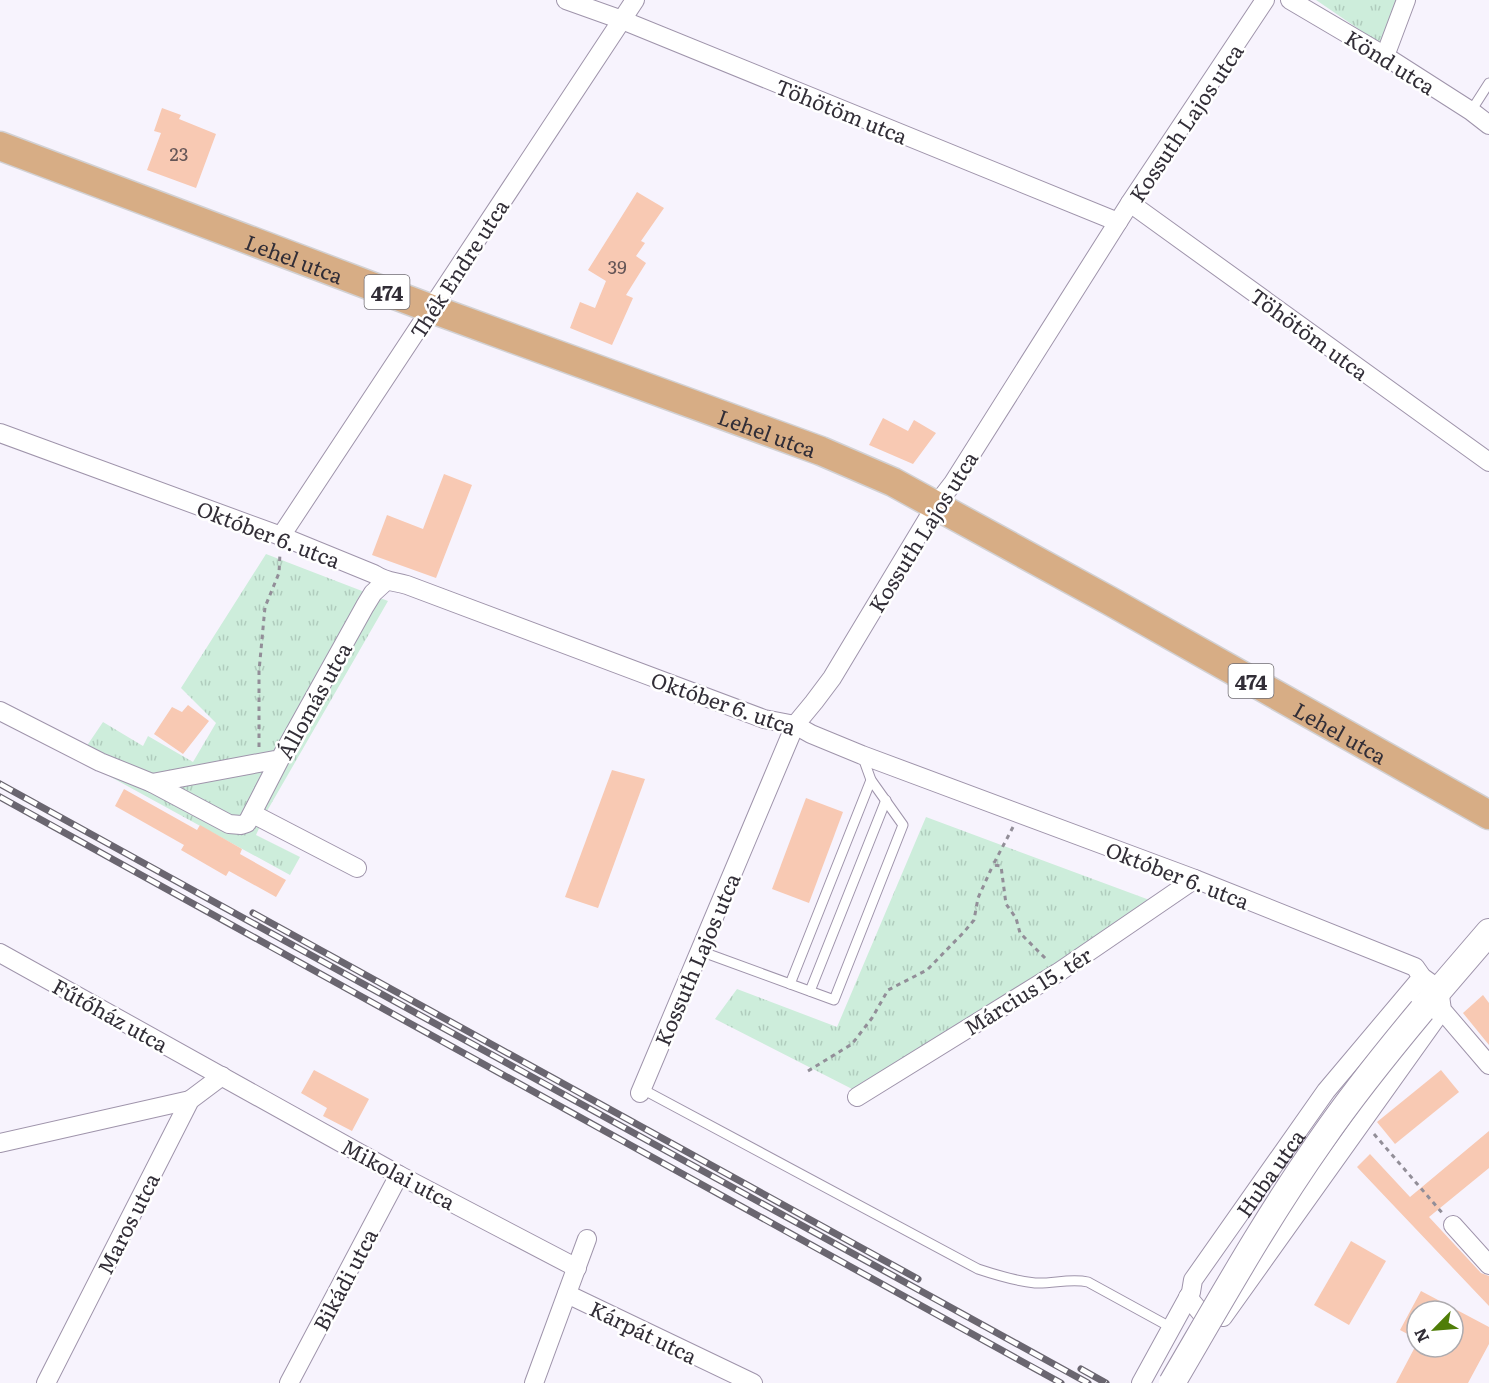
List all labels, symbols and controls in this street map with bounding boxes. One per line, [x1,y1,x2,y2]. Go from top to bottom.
street label: Könd utca [1340,21,1443,101]
street label: Kossuth Lajos utca [1120,36,1250,207]
street label: Töhötöm utca [771,69,913,151]
house number: 23 [170,140,188,167]
street label: Thék Endre utca [401,191,515,344]
street label: Lehel utca [241,225,349,290]
house number: 39 [607,253,627,280]
road number: 474 [364,275,410,309]
street label: Töhötöm utca [1244,279,1376,387]
street label: Lehel utca [714,399,822,464]
street label: Kossuth Lajos utca [860,444,985,618]
street label: Október 6. utca [193,491,346,575]
street label: Állomás utca [268,635,358,764]
street label: Október 6. utca [647,663,801,742]
road number: 474 [1228,664,1274,698]
street label: Lehel utca [1289,693,1394,770]
street label: Október 6. utca [1102,832,1255,916]
street label: Kossuth Lajos utca [646,867,747,1050]
street label: Március 15. tér [957,938,1097,1042]
street label: Fűtőház utca [47,969,175,1059]
street label: Huba utca [1227,1121,1311,1222]
street label: Mikolai utca [337,1130,462,1216]
street label: Maros utca [88,1166,166,1279]
street label: Bikádi utca [304,1222,384,1336]
street label: Kárpát utca [585,1292,703,1371]
north arrow [1405,1299,1465,1359]
text: N [1407,1325,1434,1347]

